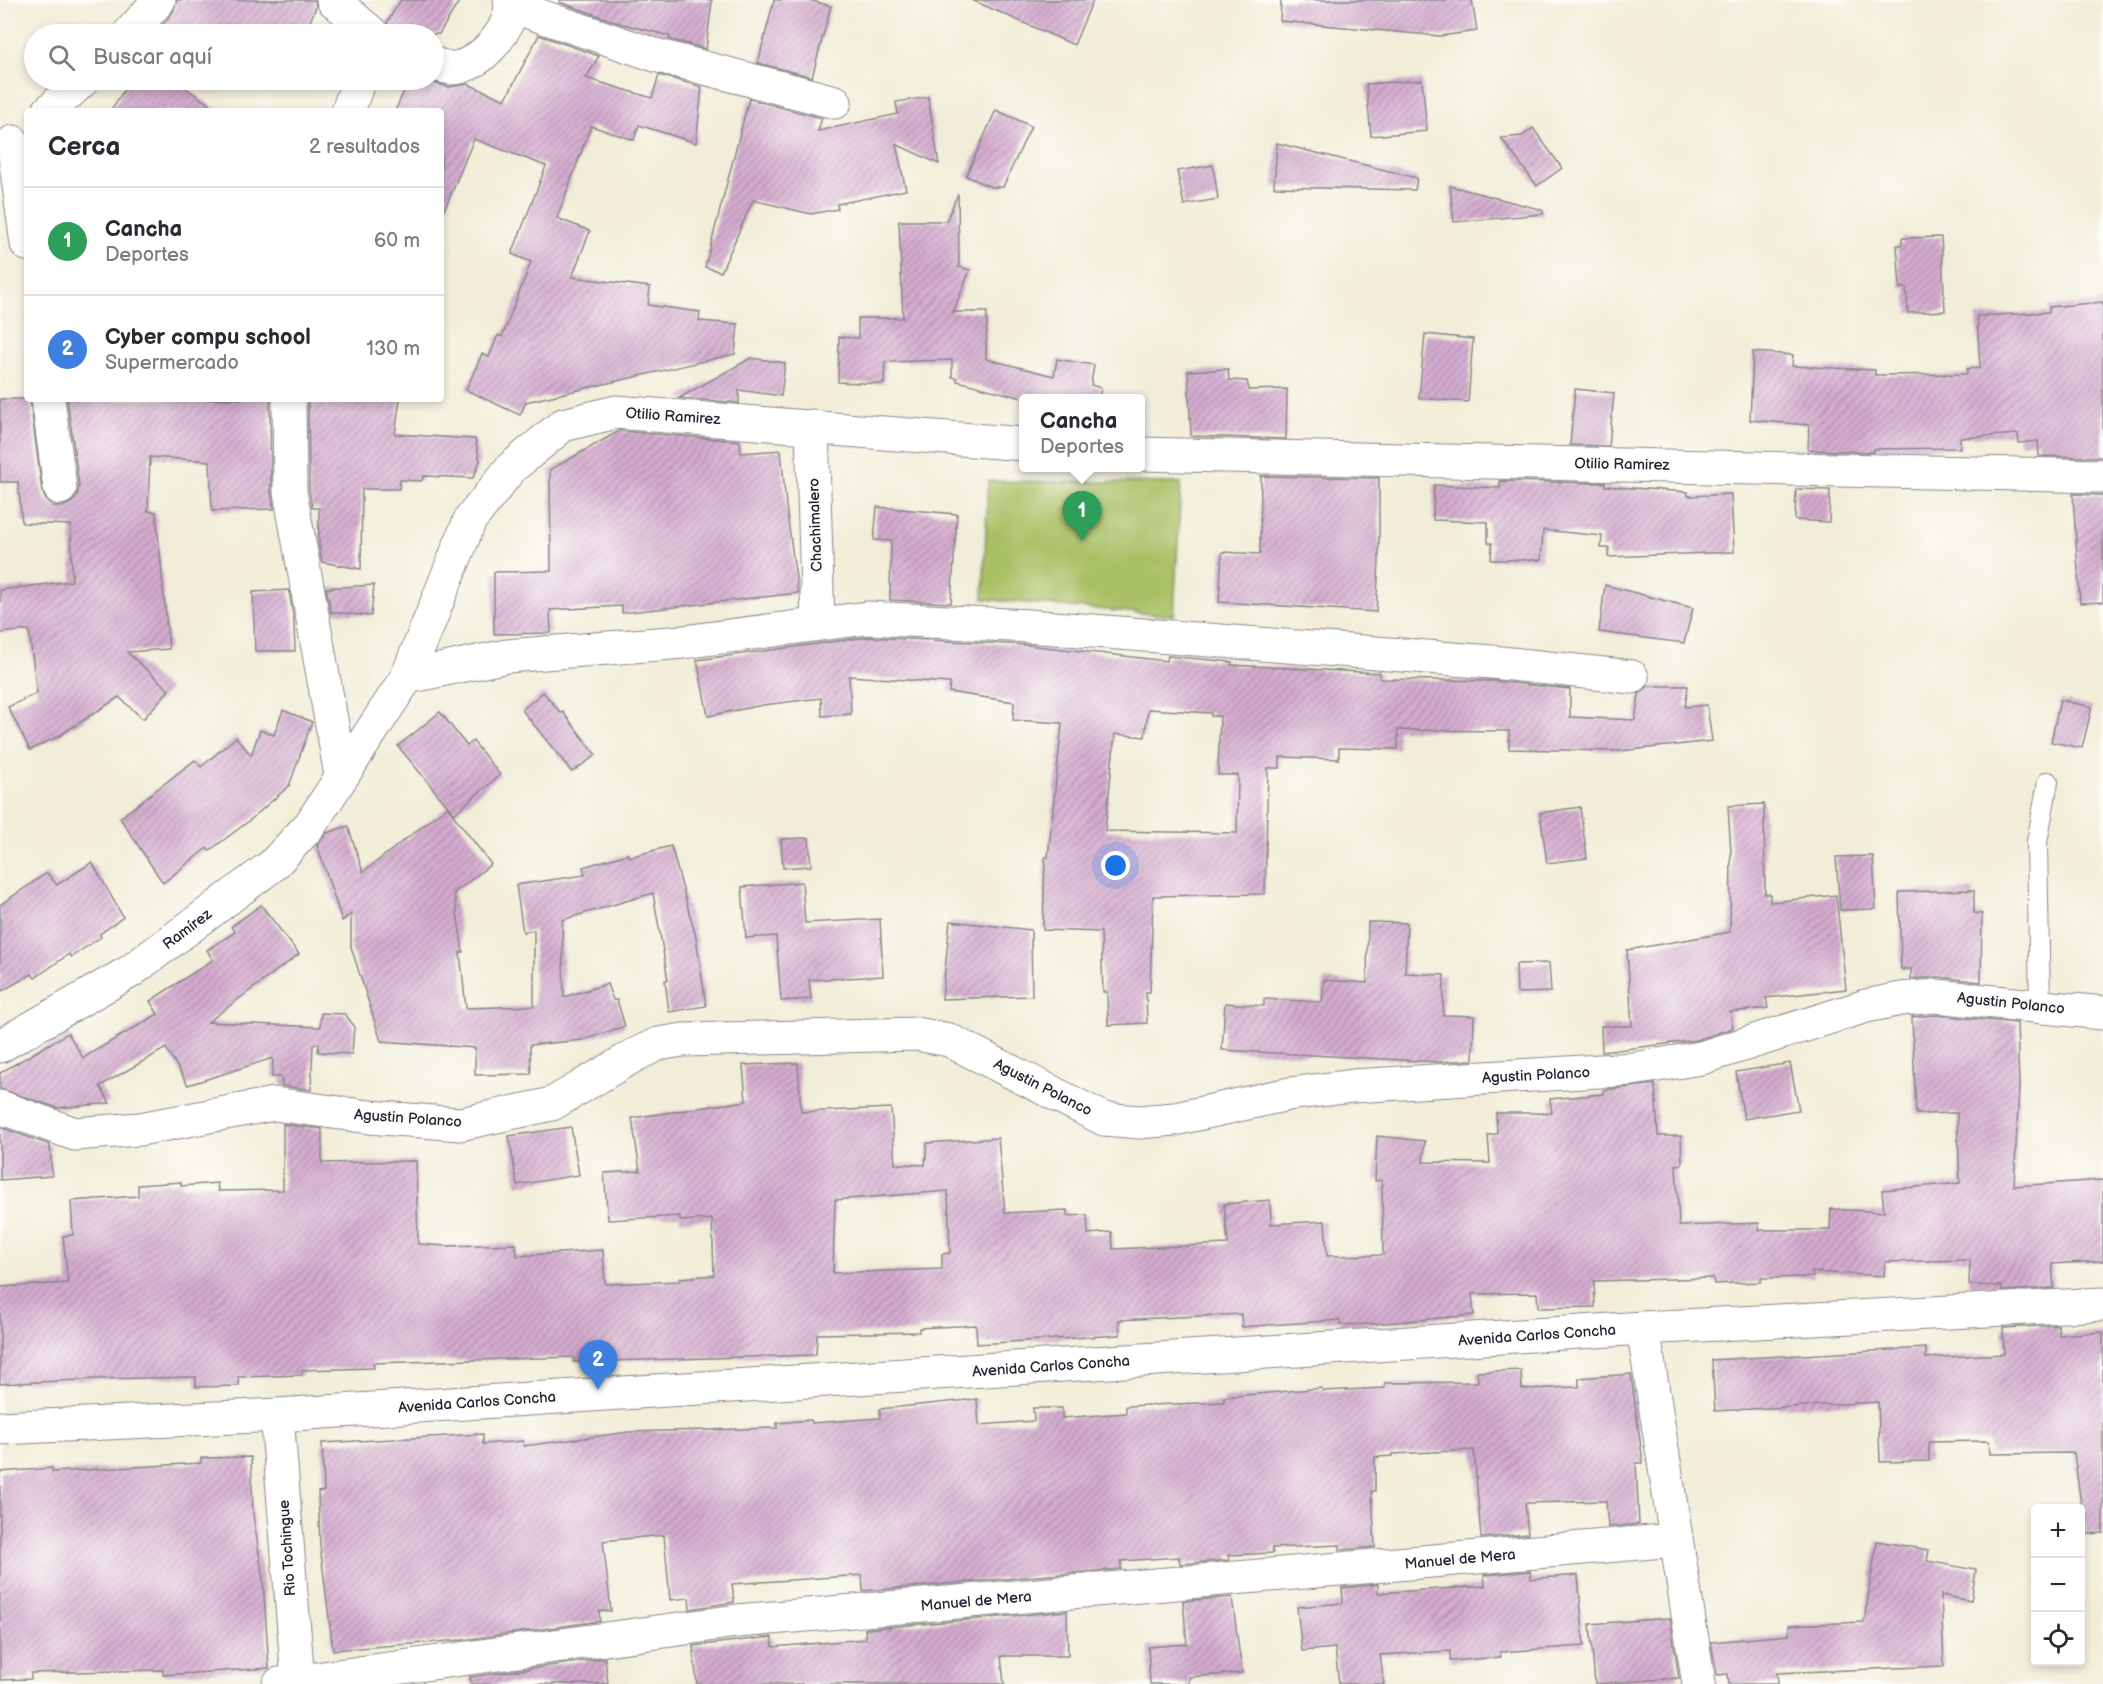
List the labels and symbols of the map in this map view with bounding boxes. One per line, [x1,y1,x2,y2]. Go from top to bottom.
street label: Otilio Ramirez [625,404,722,429]
street label: Otilio Ramirez [1574,454,1671,475]
street label: Chachimalero [804,478,827,572]
pin: 1 [1062,492,1102,541]
your location [1101,851,1130,880]
street label: Ramírez [159,904,216,954]
street label: Agustin Polanco [1956,988,2066,1019]
street label: Agustin Polanco [990,1054,1095,1120]
street label: Agustin Polanco [1482,1063,1590,1088]
street label: Agustin Polanco [353,1105,462,1132]
street label: Avenida Carlos Concha [1458,1321,1617,1350]
pin: 2 [578,1340,618,1390]
street label: Avenida Carlos Concha [972,1352,1131,1381]
street label: Avenida Carlos Concha [398,1388,557,1417]
street label: Rio Tochingue [275,1499,300,1597]
street label: Manuel de Mera [1404,1545,1516,1574]
street label: Manuel de Mera [920,1587,1032,1616]

